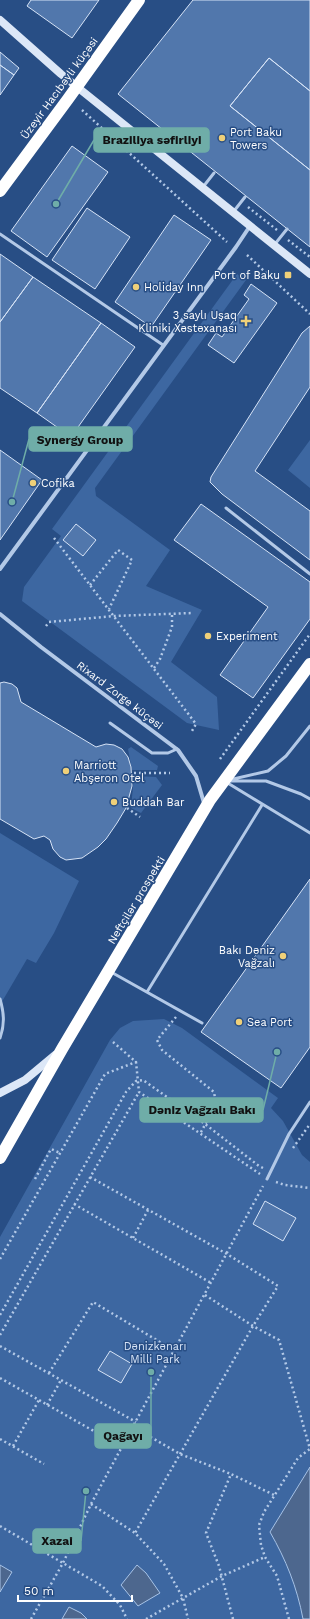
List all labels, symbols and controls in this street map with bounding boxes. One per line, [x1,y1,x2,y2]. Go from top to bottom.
street label: Üzeyir Hacıbəyli küçəsi [17,34,101,142]
place label: Port Baku Towers [230,126,282,152]
callout: Braziliya səfirliyi [94,128,209,152]
text: Braziliya səfirliyi [103,133,201,147]
marker: Port Baku Towers [217,133,227,143]
place label: Port of Baku [214,269,280,282]
marker: Port of Baku [283,270,293,280]
place label: Holiday Inn [144,281,204,294]
marker: Holiday Inn [131,282,141,292]
place label: 3 saylı Uşaq Kliniki Xəstəxanası [138,309,237,335]
marker: 3 saylı Uşaq Kliniki Xəstəxanası [240,315,252,327]
callout: Synergy Group [29,427,132,451]
text: Synergy Group [37,433,124,447]
place label: Cofika [41,477,75,490]
marker: Cofika [28,478,38,488]
place label: Experiment [216,630,278,643]
marker: Experiment [203,631,213,641]
street label: Rixard Zorge küçəsi [74,659,166,732]
place label: Marriott Abşeron Otel [74,759,145,785]
marker: Marriott Abşeron Otel [61,766,71,776]
place label: Buddah Bar [122,796,185,809]
marker: Buddah Bar [109,797,119,807]
street label: Neftçilər prospekti [105,854,168,946]
place label: Bakı Dəniz Vağzalı [219,944,275,970]
marker: Bakı Dəniz Vağzalı [278,951,288,961]
place label: Sea Port [247,1016,292,1029]
marker: Sea Port [234,1017,244,1027]
callout: Dəniz Vağzalı Bakı [140,1098,263,1122]
text: Dəniz Vağzalı Bakı [148,1103,256,1117]
park label: Dənizkənarı Milli Park [124,1340,186,1366]
callout: Qağayı [95,1424,151,1448]
text: Qağayı [103,1429,143,1443]
callout: Xazai [33,1529,81,1553]
text: Xazai [41,1534,73,1548]
scale bar [18,1577,132,1603]
text: 50 m [24,1584,54,1598]

